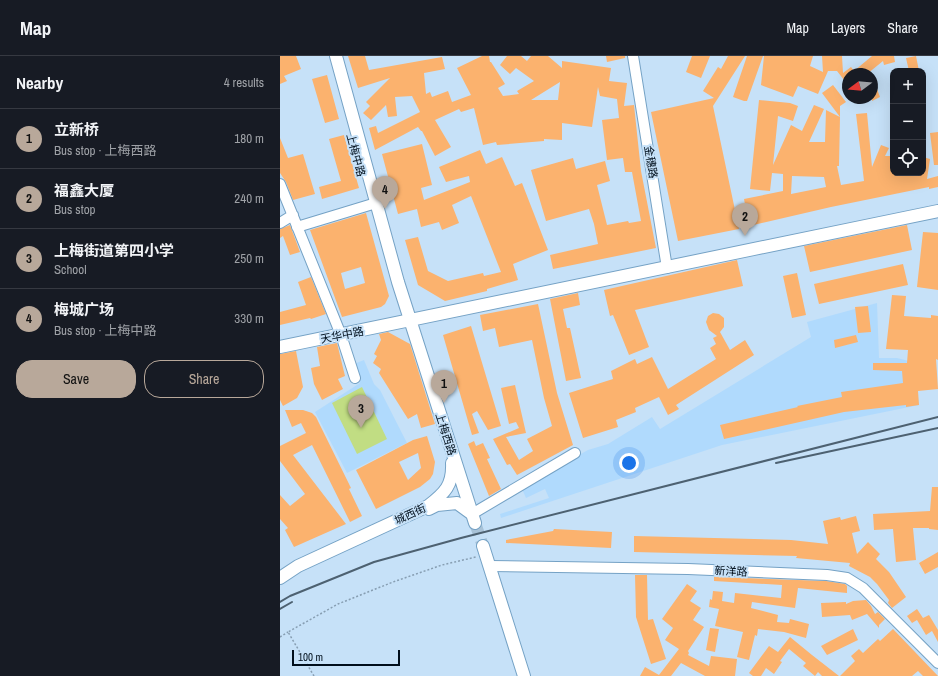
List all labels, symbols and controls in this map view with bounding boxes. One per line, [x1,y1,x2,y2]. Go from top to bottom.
text: Map [20,15,51,41]
text: Map [787,19,809,37]
text: Layers [831,19,865,37]
text: Share [887,19,918,37]
north arrow [842,68,878,104]
map controls [890,68,926,176]
button: + [890,68,926,104]
text: Nearby [16,71,63,94]
text: 4 results [224,74,264,91]
button: − [890,104,926,140]
text: 立新桥 [54,119,99,140]
text: 1 [26,130,32,147]
text: 180 m [234,130,264,147]
street label: 上梅中路 [344,132,368,178]
button: locate [890,140,926,176]
text: Bus stop · 上梅西路 [54,142,156,159]
street label: 金穗路 [642,145,660,179]
pin: 4 [372,176,398,209]
text: 福鑫大厦 [54,180,114,201]
text: 2 [26,190,32,207]
text: 240 m [234,190,264,207]
text: Bus stop [54,201,95,218]
pin: 2 [732,203,758,236]
text: 上梅街道第四小学 [54,240,174,261]
text: 3 [26,250,32,267]
text: 250 m [234,250,264,267]
text: School [54,261,87,278]
text: 梅城广场 [54,299,114,320]
text: 4 [26,310,32,327]
text: 330 m [234,310,264,327]
text: Bus stop · 上梅中路 [54,322,156,339]
street label: 天华中路 [319,324,365,346]
button: Save [16,360,136,398]
button: Share [144,360,264,398]
pin: 1 [431,370,457,403]
pin: 3 [348,395,374,428]
street label: 上梅西路 [433,411,459,457]
your location [619,453,639,473]
street label: 城西街 [392,501,428,527]
street label: 新洋路 [714,563,748,579]
scale bar [292,648,400,667]
text: 100 m [298,650,323,664]

